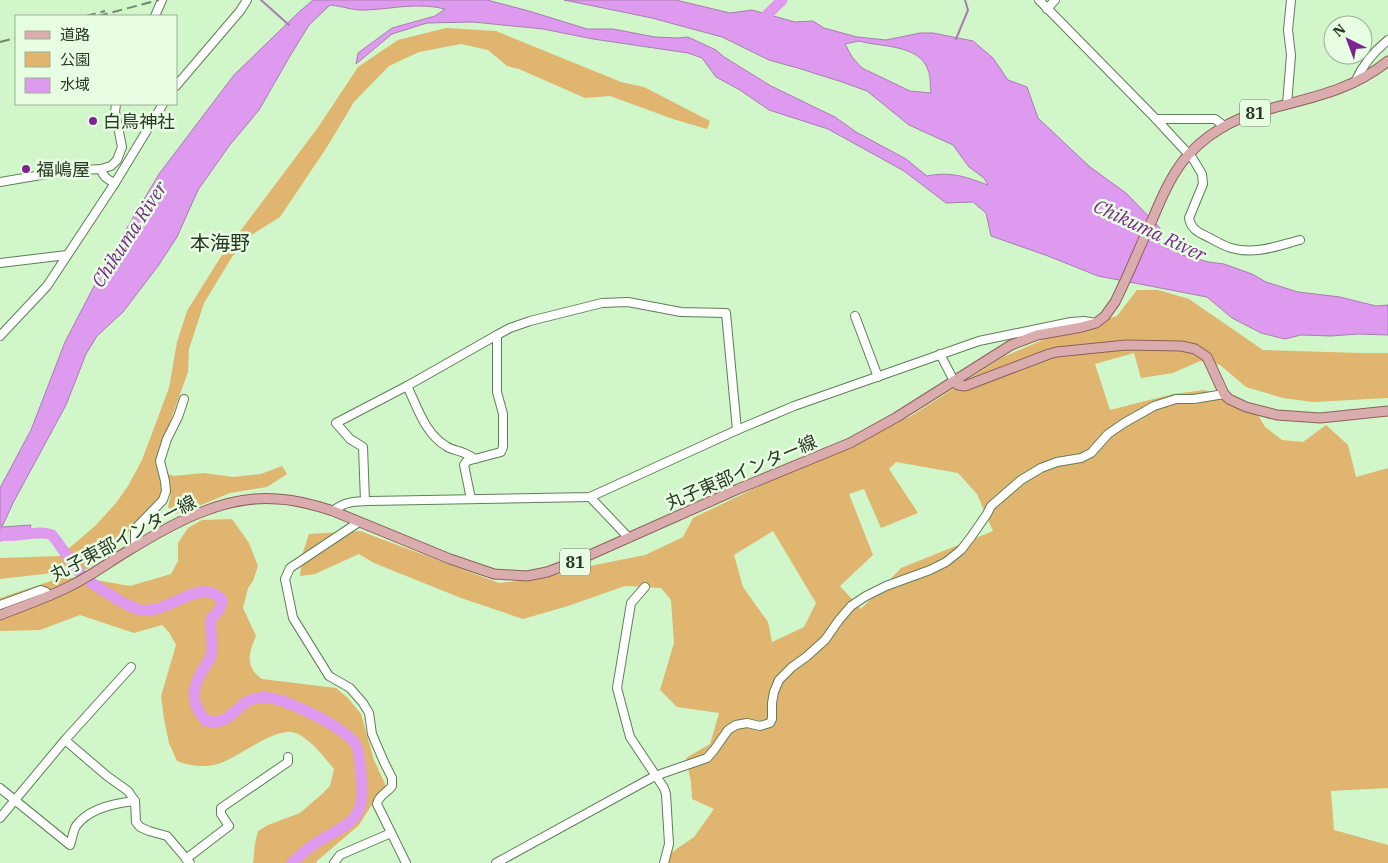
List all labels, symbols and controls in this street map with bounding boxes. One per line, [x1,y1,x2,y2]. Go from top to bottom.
legend [15,15,178,105]
north arrow [1323,15,1373,65]
text: N [1329,20,1349,41]
text: 道路 [60,25,90,44]
text: 公園 [60,50,90,69]
text: 水域 [60,75,90,94]
road number: 81 [1240,100,1270,126]
place label: 白鳥神社 [103,110,175,133]
marker: 白鳥神社 [87,115,99,127]
place label: 福嶋屋 [36,158,90,181]
marker: 福嶋屋 [20,163,32,175]
water label: Chikuma River [86,176,172,291]
water label: Chikuma River [1090,193,1211,267]
district label: 本海野 [190,229,250,256]
street label: 丸子東部インター線 [662,430,820,514]
street label: 丸子東部インター線 [46,490,200,586]
road number: 81 [560,548,590,576]

